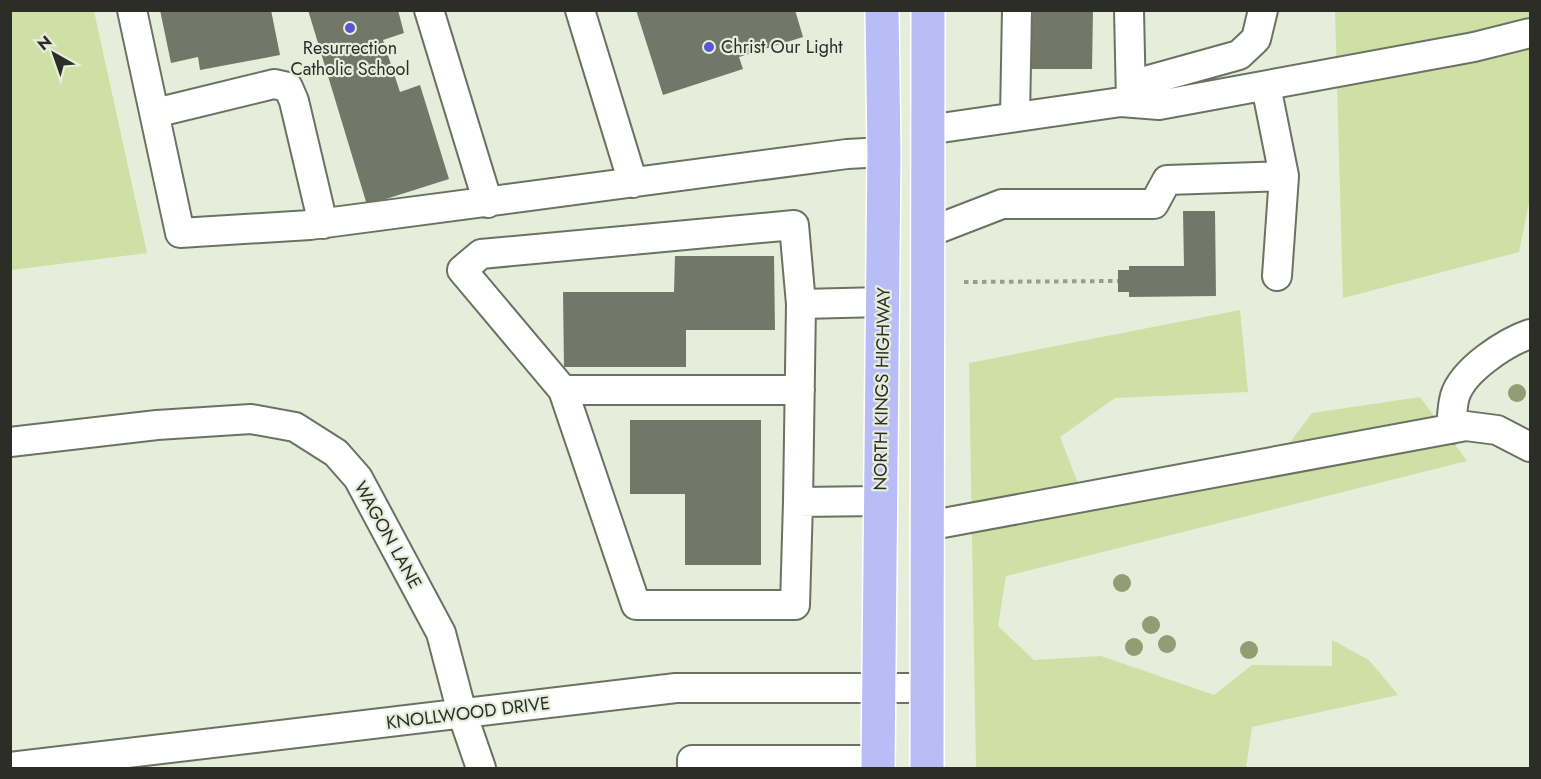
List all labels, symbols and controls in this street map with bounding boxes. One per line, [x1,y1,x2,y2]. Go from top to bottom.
marker: Resurrection Catholic School [343,21,357,35]
north arrow [24,24,84,84]
text: N [32,30,57,56]
place label: Christ Our Light [721,34,843,60]
place label: Resurrection Catholic School [290,35,410,82]
marker: Christ Our Light [702,40,716,54]
street label: NORTH KINGS HIGHWAY [867,286,897,491]
street label: WAGON LANE [348,477,428,593]
street label: KNOLLWOOD DRIVE [385,690,551,736]

